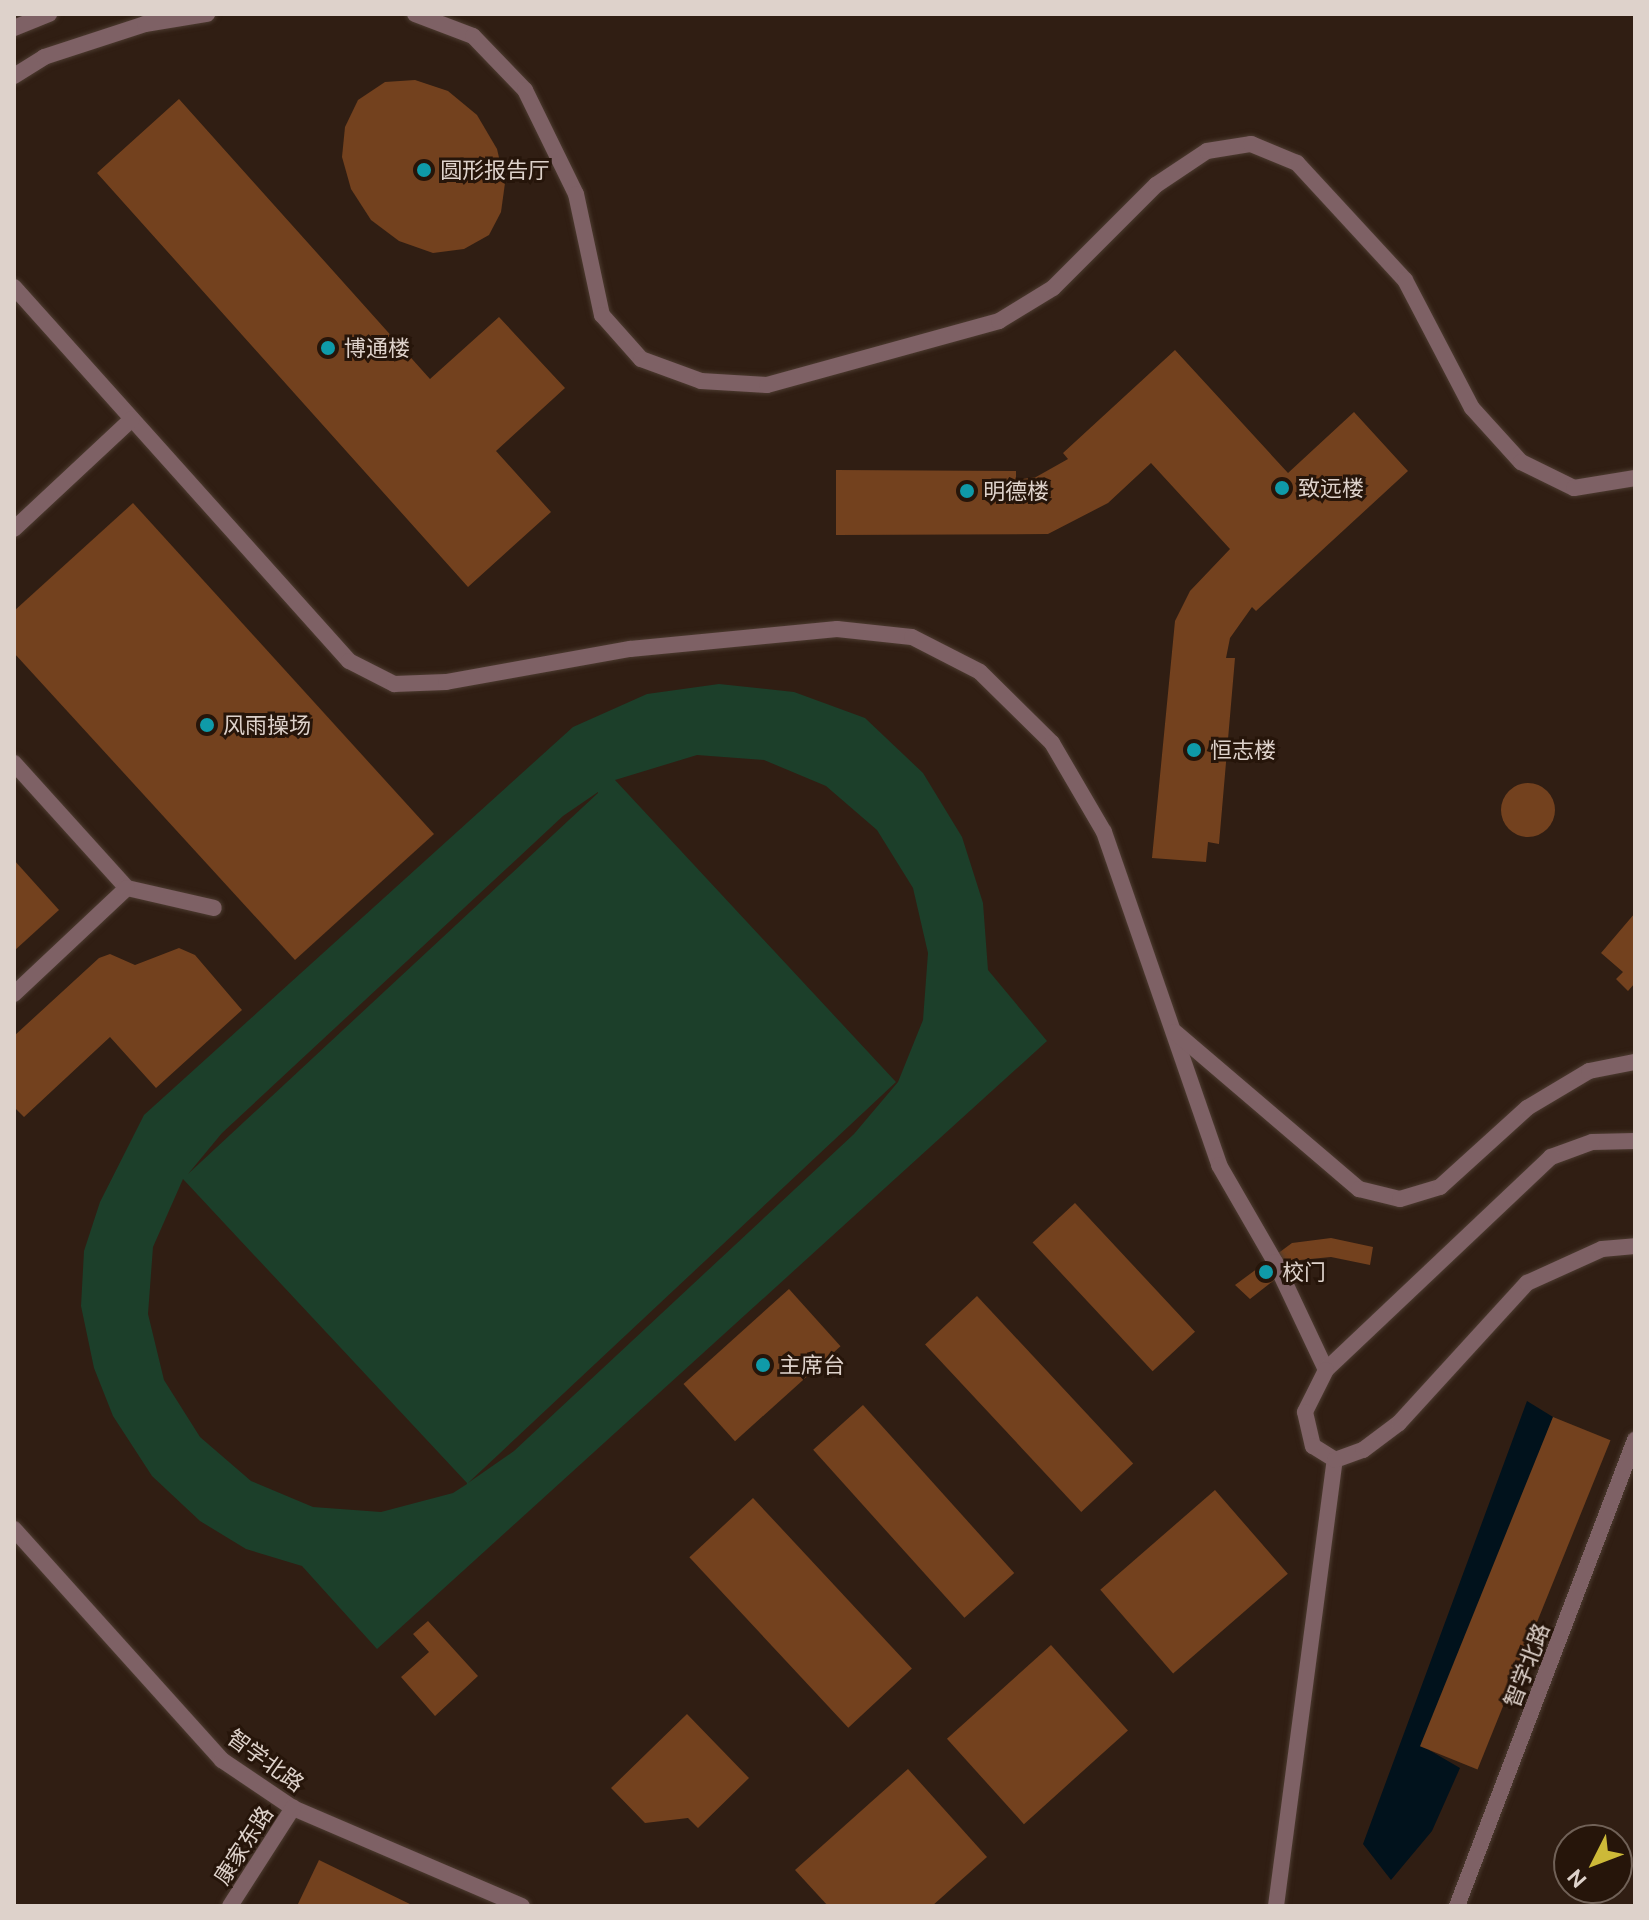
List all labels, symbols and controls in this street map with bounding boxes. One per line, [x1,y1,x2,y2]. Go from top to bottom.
place label: 圆形报告厅 [440,157,550,183]
marker: 圆形报告厅 [415,161,433,179]
place label: 博通楼 [344,335,410,361]
marker: 博通楼 [319,339,337,357]
place label: 致远楼 [1298,475,1364,501]
place label: 明德楼 [983,478,1049,504]
marker: 致远楼 [1273,479,1291,497]
marker: 明德楼 [958,482,976,500]
place label: 风雨操场 [223,712,311,738]
marker: 风雨操场 [198,716,216,734]
place label: 恒志楼 [1210,737,1276,763]
marker: 恒志楼 [1185,741,1203,759]
place label: 校门 [1282,1259,1326,1285]
marker: 校门 [1257,1263,1275,1281]
place label: 主席台 [779,1352,845,1378]
marker: 主席台 [754,1356,772,1374]
street label: 智学北路 [1498,1619,1554,1711]
street label: 智学北路 [223,1723,309,1797]
street label: 康家东路 [208,1801,278,1889]
north arrow [1553,1824,1633,1904]
text: N [1562,1865,1591,1894]

